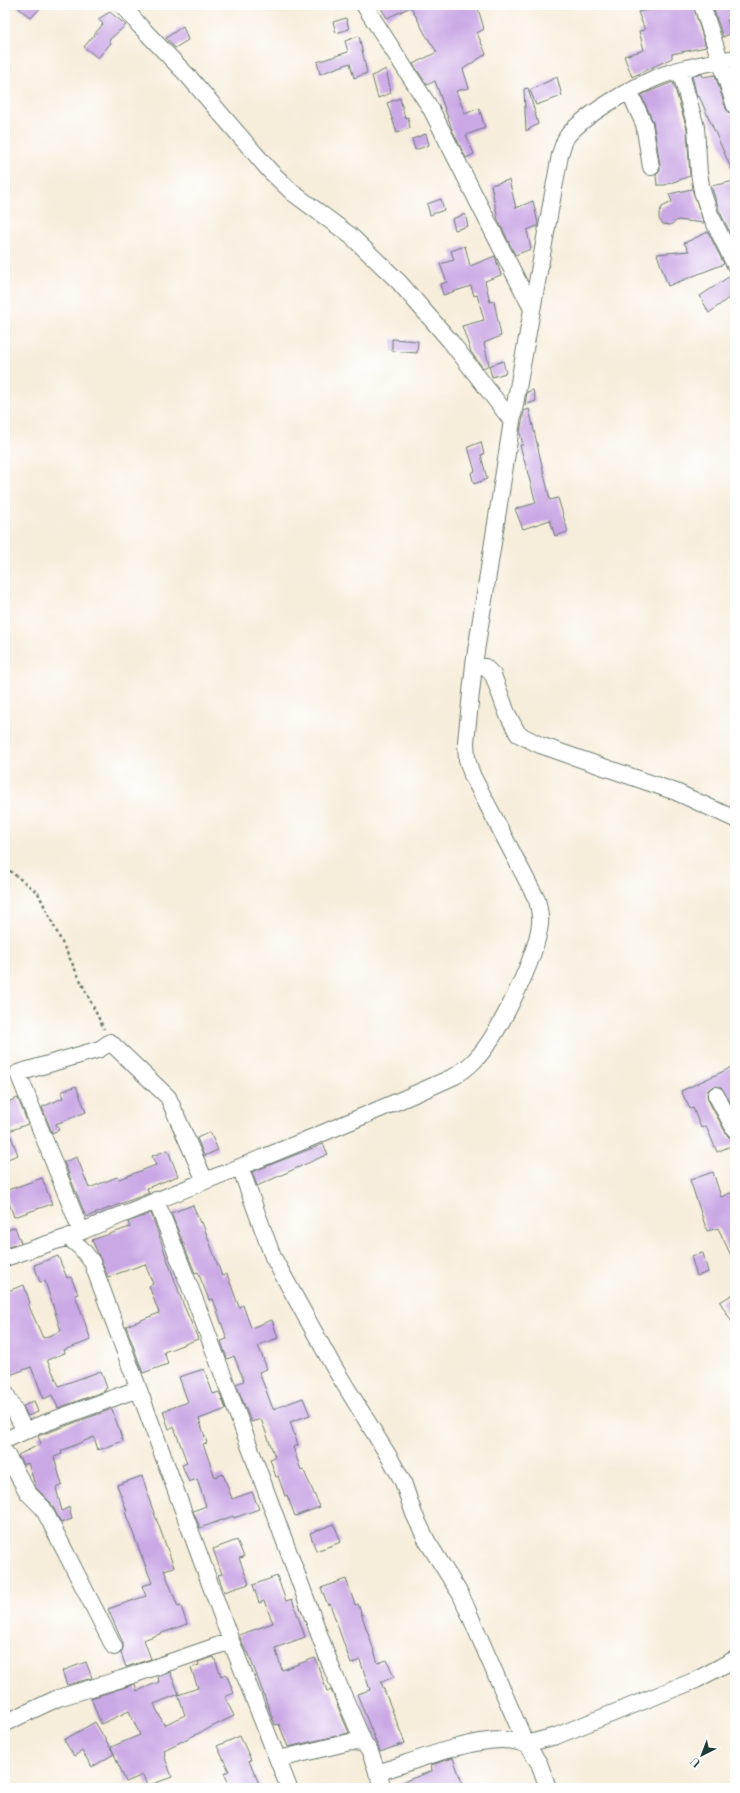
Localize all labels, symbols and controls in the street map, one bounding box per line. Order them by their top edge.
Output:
north arrow [682,1735,722,1775]
text: U [688,1753,704,1770]

